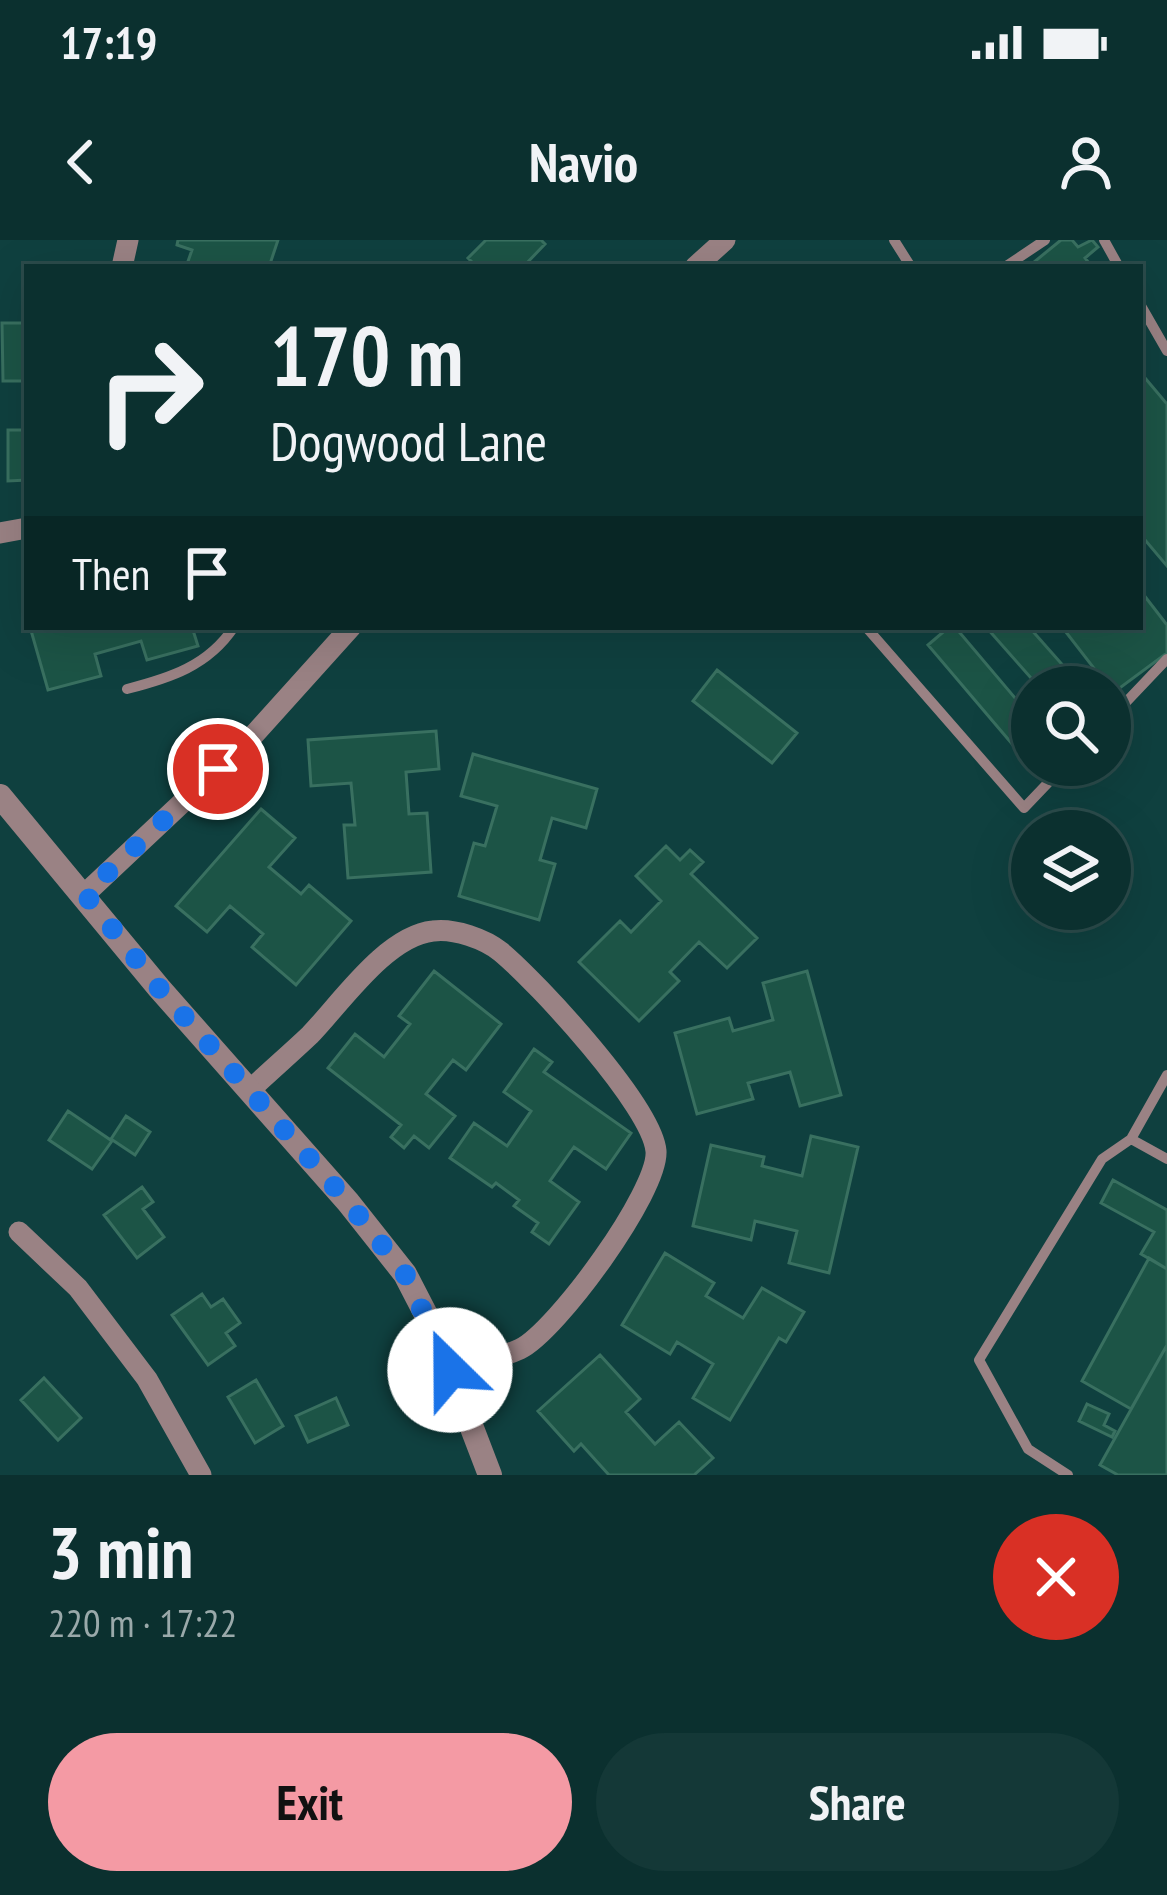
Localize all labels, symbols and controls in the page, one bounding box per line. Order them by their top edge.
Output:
text: 17:19 [60,13,157,71]
text: Navio [529,127,638,197]
icon: back [48,129,114,195]
icon: person [1053,129,1119,195]
text: 170 m [270,300,463,409]
icon: right [72,312,228,468]
text: Dogwood Lane [270,406,547,476]
icon: arrive [174,540,240,606]
text: Then [72,544,150,602]
map controls [1011,666,1131,930]
button: search [1011,666,1131,786]
pin [167,718,269,820]
icon: arrive [185,736,251,802]
button: layers [1011,810,1131,930]
position arrow [387,1307,513,1433]
text: 3 min [48,1505,193,1598]
button: close [993,1514,1119,1640]
text: 220 m · 17:22 [48,1597,237,1648]
button: Exit [48,1733,572,1871]
button: Share [596,1733,1119,1871]

